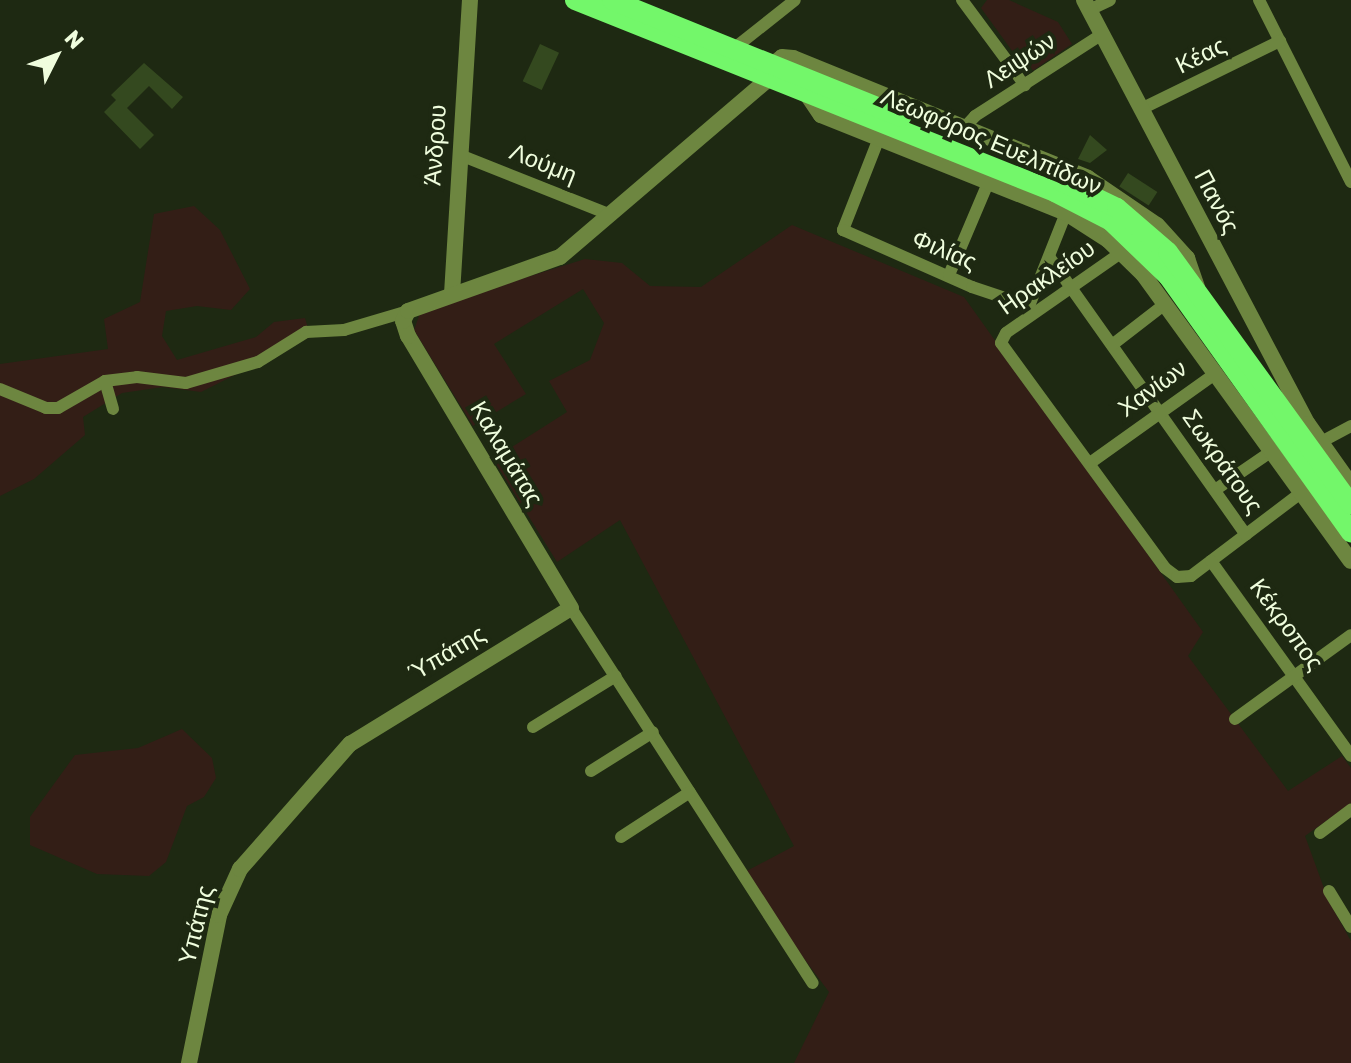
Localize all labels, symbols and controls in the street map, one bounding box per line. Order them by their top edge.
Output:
north arrow [16,16,96,96]
text: N [59,25,90,55]
street label: Λειψών [979,27,1061,95]
street label: Κέας [1171,32,1231,80]
street label: Λεωφόρος Ευελπίδων [876,83,1106,201]
street label: Άνδρου [419,104,453,186]
street label: Λούμη [505,138,581,190]
street label: Πανός [1187,165,1245,239]
street label: Φιλίας [907,225,981,277]
street label: Ηρακλείου [993,234,1101,322]
street label: Χανίων [1113,354,1193,424]
street label: Καλαμάτας [463,396,549,512]
street label: Σωκράτους [1176,404,1268,520]
street label: Κέκροπος [1243,573,1329,677]
street label: Ύπάτης [403,620,491,688]
street label: Υπάτης [173,882,221,968]

